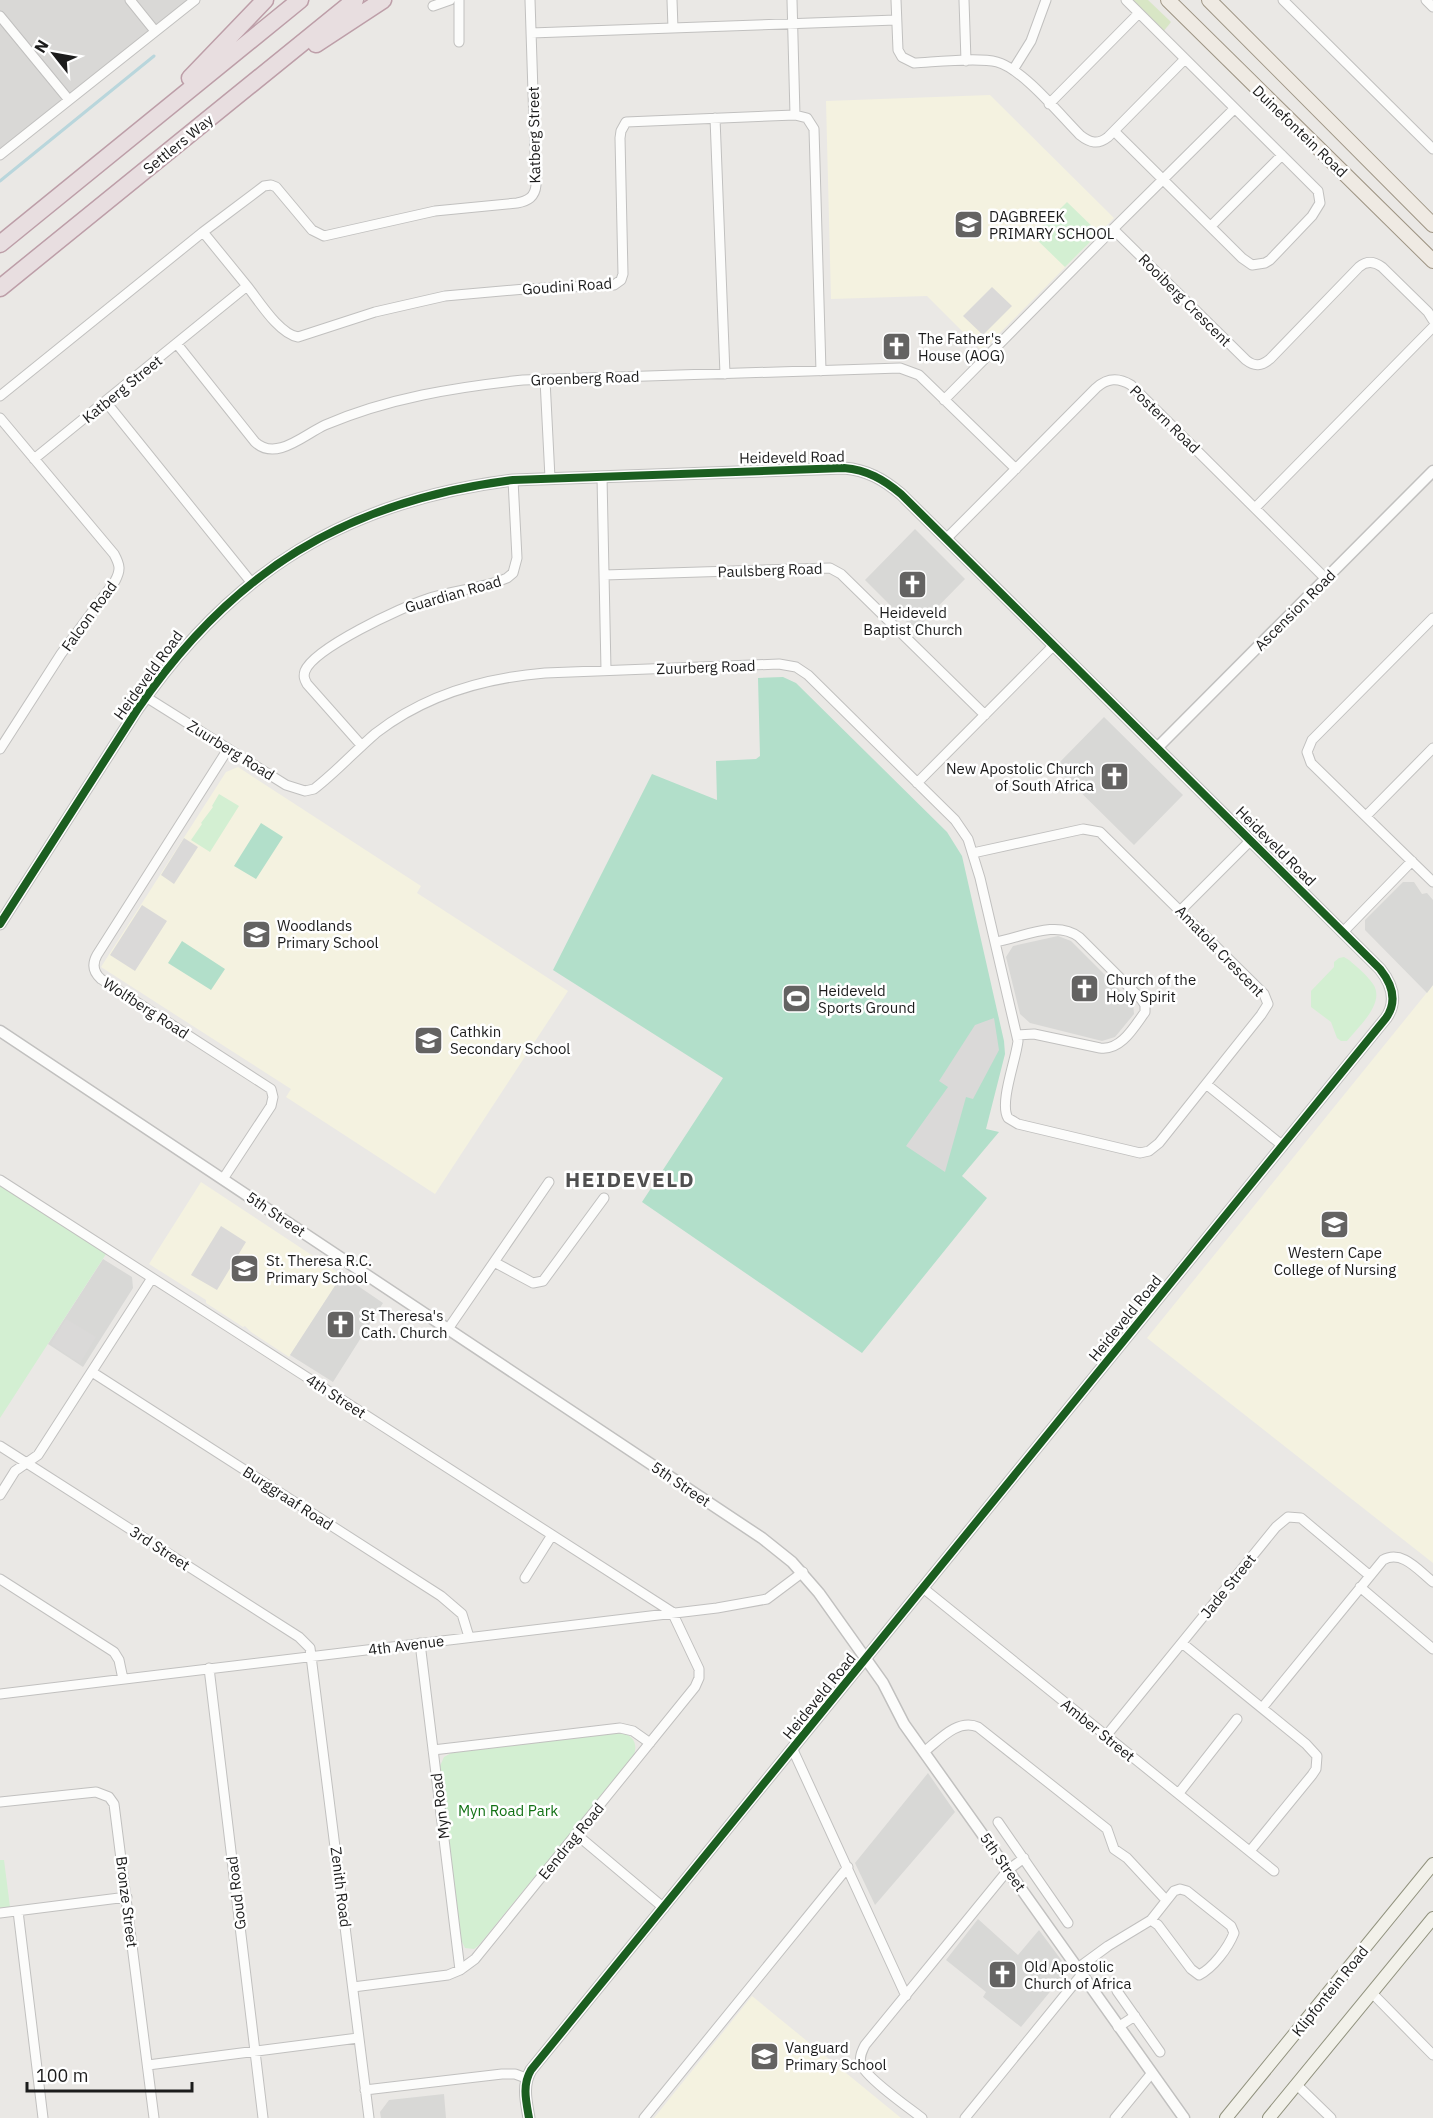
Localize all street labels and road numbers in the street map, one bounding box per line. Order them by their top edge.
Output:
street label: Duinefontein Road [1249,81,1351,181]
street label: Katberg Street [524,86,544,184]
street label: Settlers Way [139,110,217,178]
street label: Rooiberg Crescent [1135,250,1235,350]
street label: Goudini Road [521,273,613,299]
street label: Katberg Street [78,351,166,427]
street label: Groenberg Road [530,367,640,389]
street label: Postern Road [1126,381,1204,457]
street label: Heideveld Road [739,447,845,467]
street label: Paulsberg Road [717,559,823,581]
street label: Ascension Road [1250,565,1340,655]
street label: Guardian Road [403,571,503,617]
street label: Falcon Road [57,577,121,655]
street label: Heideveld Road [109,627,187,723]
street label: Zuurberg Road [656,656,756,678]
street label: Zuurberg Road [184,716,278,784]
street label: Heideveld Road [1232,802,1320,890]
street label: Amatola Crescent [1172,901,1268,1001]
street label: Wolfberg Road [100,973,192,1043]
street label: 5th Street [243,1187,309,1241]
street label: Heideveld Road [1084,1271,1166,1365]
street label: 4th Street [303,1370,369,1422]
street label: 5th Street [648,1457,714,1511]
street label: Burggraaf Road [239,1462,337,1534]
street label: 3rd Street [126,1522,194,1574]
street label: Jade Street [1196,1550,1260,1622]
street label: 4th Avenue [367,1631,445,1659]
street label: Heideveld Road [778,1649,860,1743]
street label: Amber Street [1057,1694,1139,1766]
street label: Myn Road [427,1772,453,1840]
street label: Eendrag Road [534,1799,608,1883]
street label: 5th Street [976,1829,1030,1895]
street label: Zenith Road [327,1846,355,1928]
street label: Bronze Street [112,1855,142,1949]
street label: Goud Road [222,1855,250,1931]
street label: Klipfontein Road [1288,1942,1372,2040]

